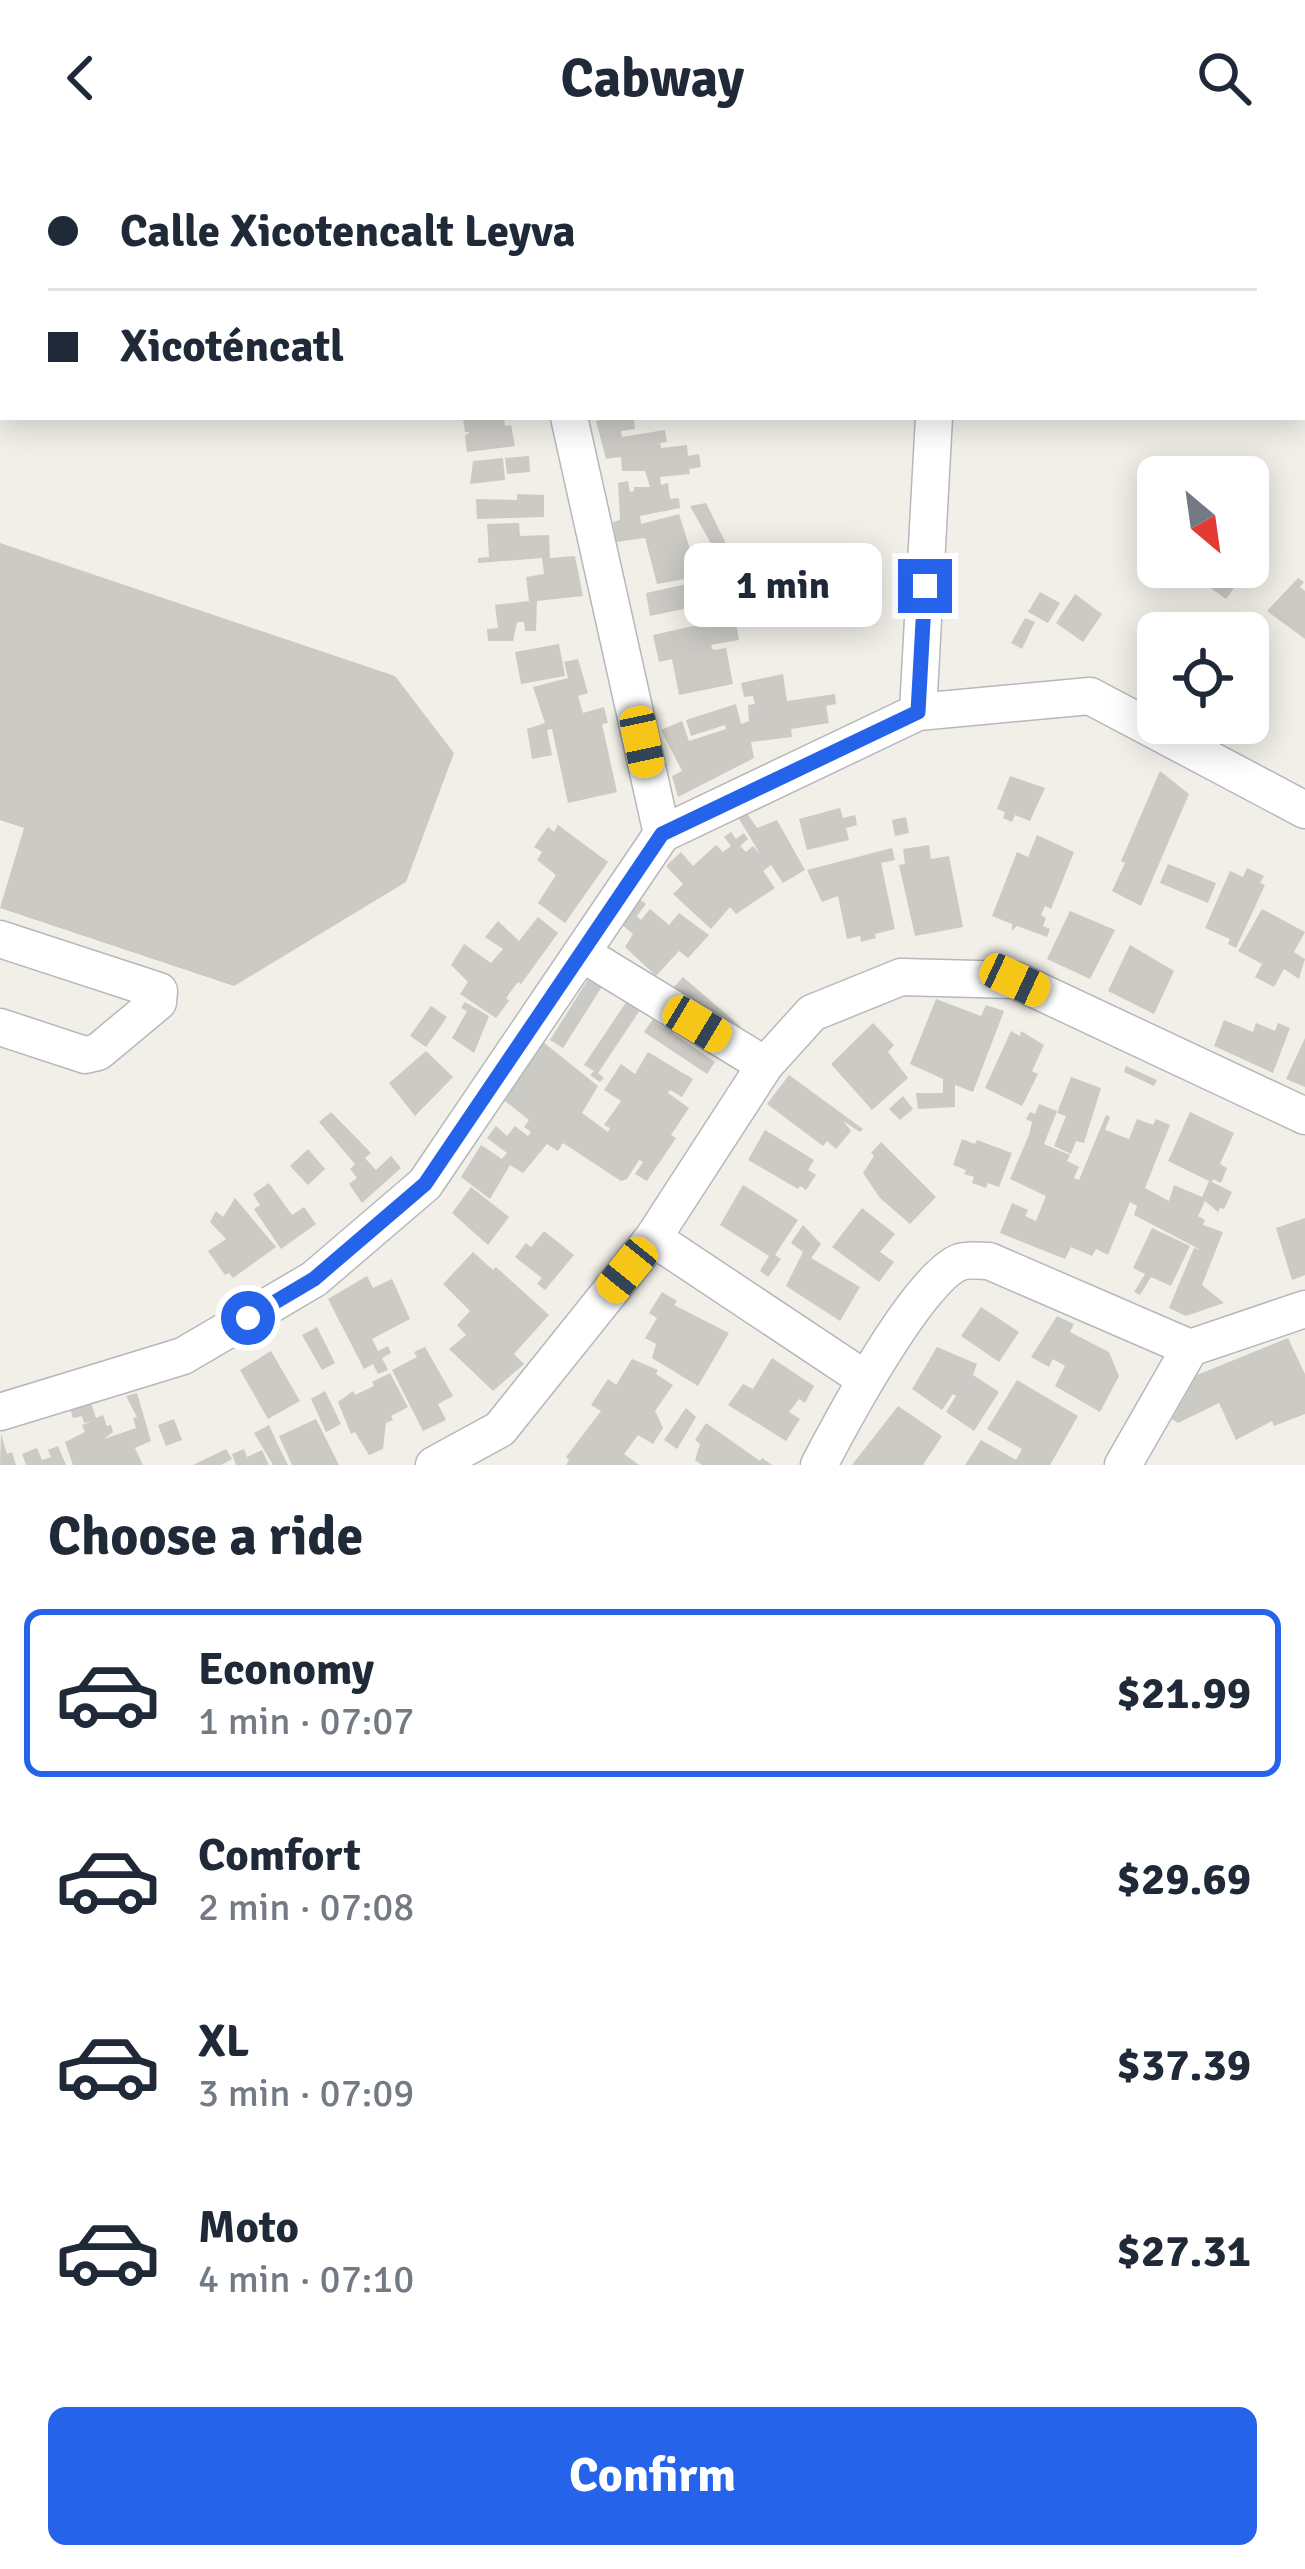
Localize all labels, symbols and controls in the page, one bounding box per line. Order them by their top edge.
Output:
icon: back [48,45,114,111]
text: Cabway [561,45,744,112]
icon: search [1191,45,1257,111]
text: Calle Xicotencalt Leyva [120,204,576,259]
text: Xicoténcatl [120,319,344,374]
north arrow [1137,456,1269,588]
map controls [1137,456,1269,744]
callout: 1 min [685,544,883,628]
route end [898,559,952,613]
text: 1 min [736,561,830,609]
button: locate [1137,612,1269,744]
car [617,703,667,781]
car [975,948,1055,1012]
car [657,990,737,1058]
car [590,1231,664,1309]
route start [221,1291,275,1345]
text: Choose a ride [48,1503,363,1570]
icon: car [54,1639,162,1747]
text: Economy [198,1642,374,1697]
text: $21.99 [1117,1666,1251,1721]
text: 1 min · 07:07 [198,1697,414,1745]
icon: car [54,1825,162,1933]
text: Comfort [198,1828,361,1883]
text: $29.69 [1117,1852,1251,1907]
text: 2 min · 07:08 [198,1883,414,1931]
icon: car [54,2011,162,2119]
text: XL [198,2014,249,2069]
text: $37.39 [1117,2038,1251,2093]
text: 3 min · 07:09 [198,2069,414,2117]
icon: car [54,2197,162,2305]
text: Moto [198,2200,299,2255]
text: $27.31 [1117,2224,1251,2279]
text: 4 min · 07:10 [198,2255,414,2303]
button: Confirm [48,2407,1257,2545]

